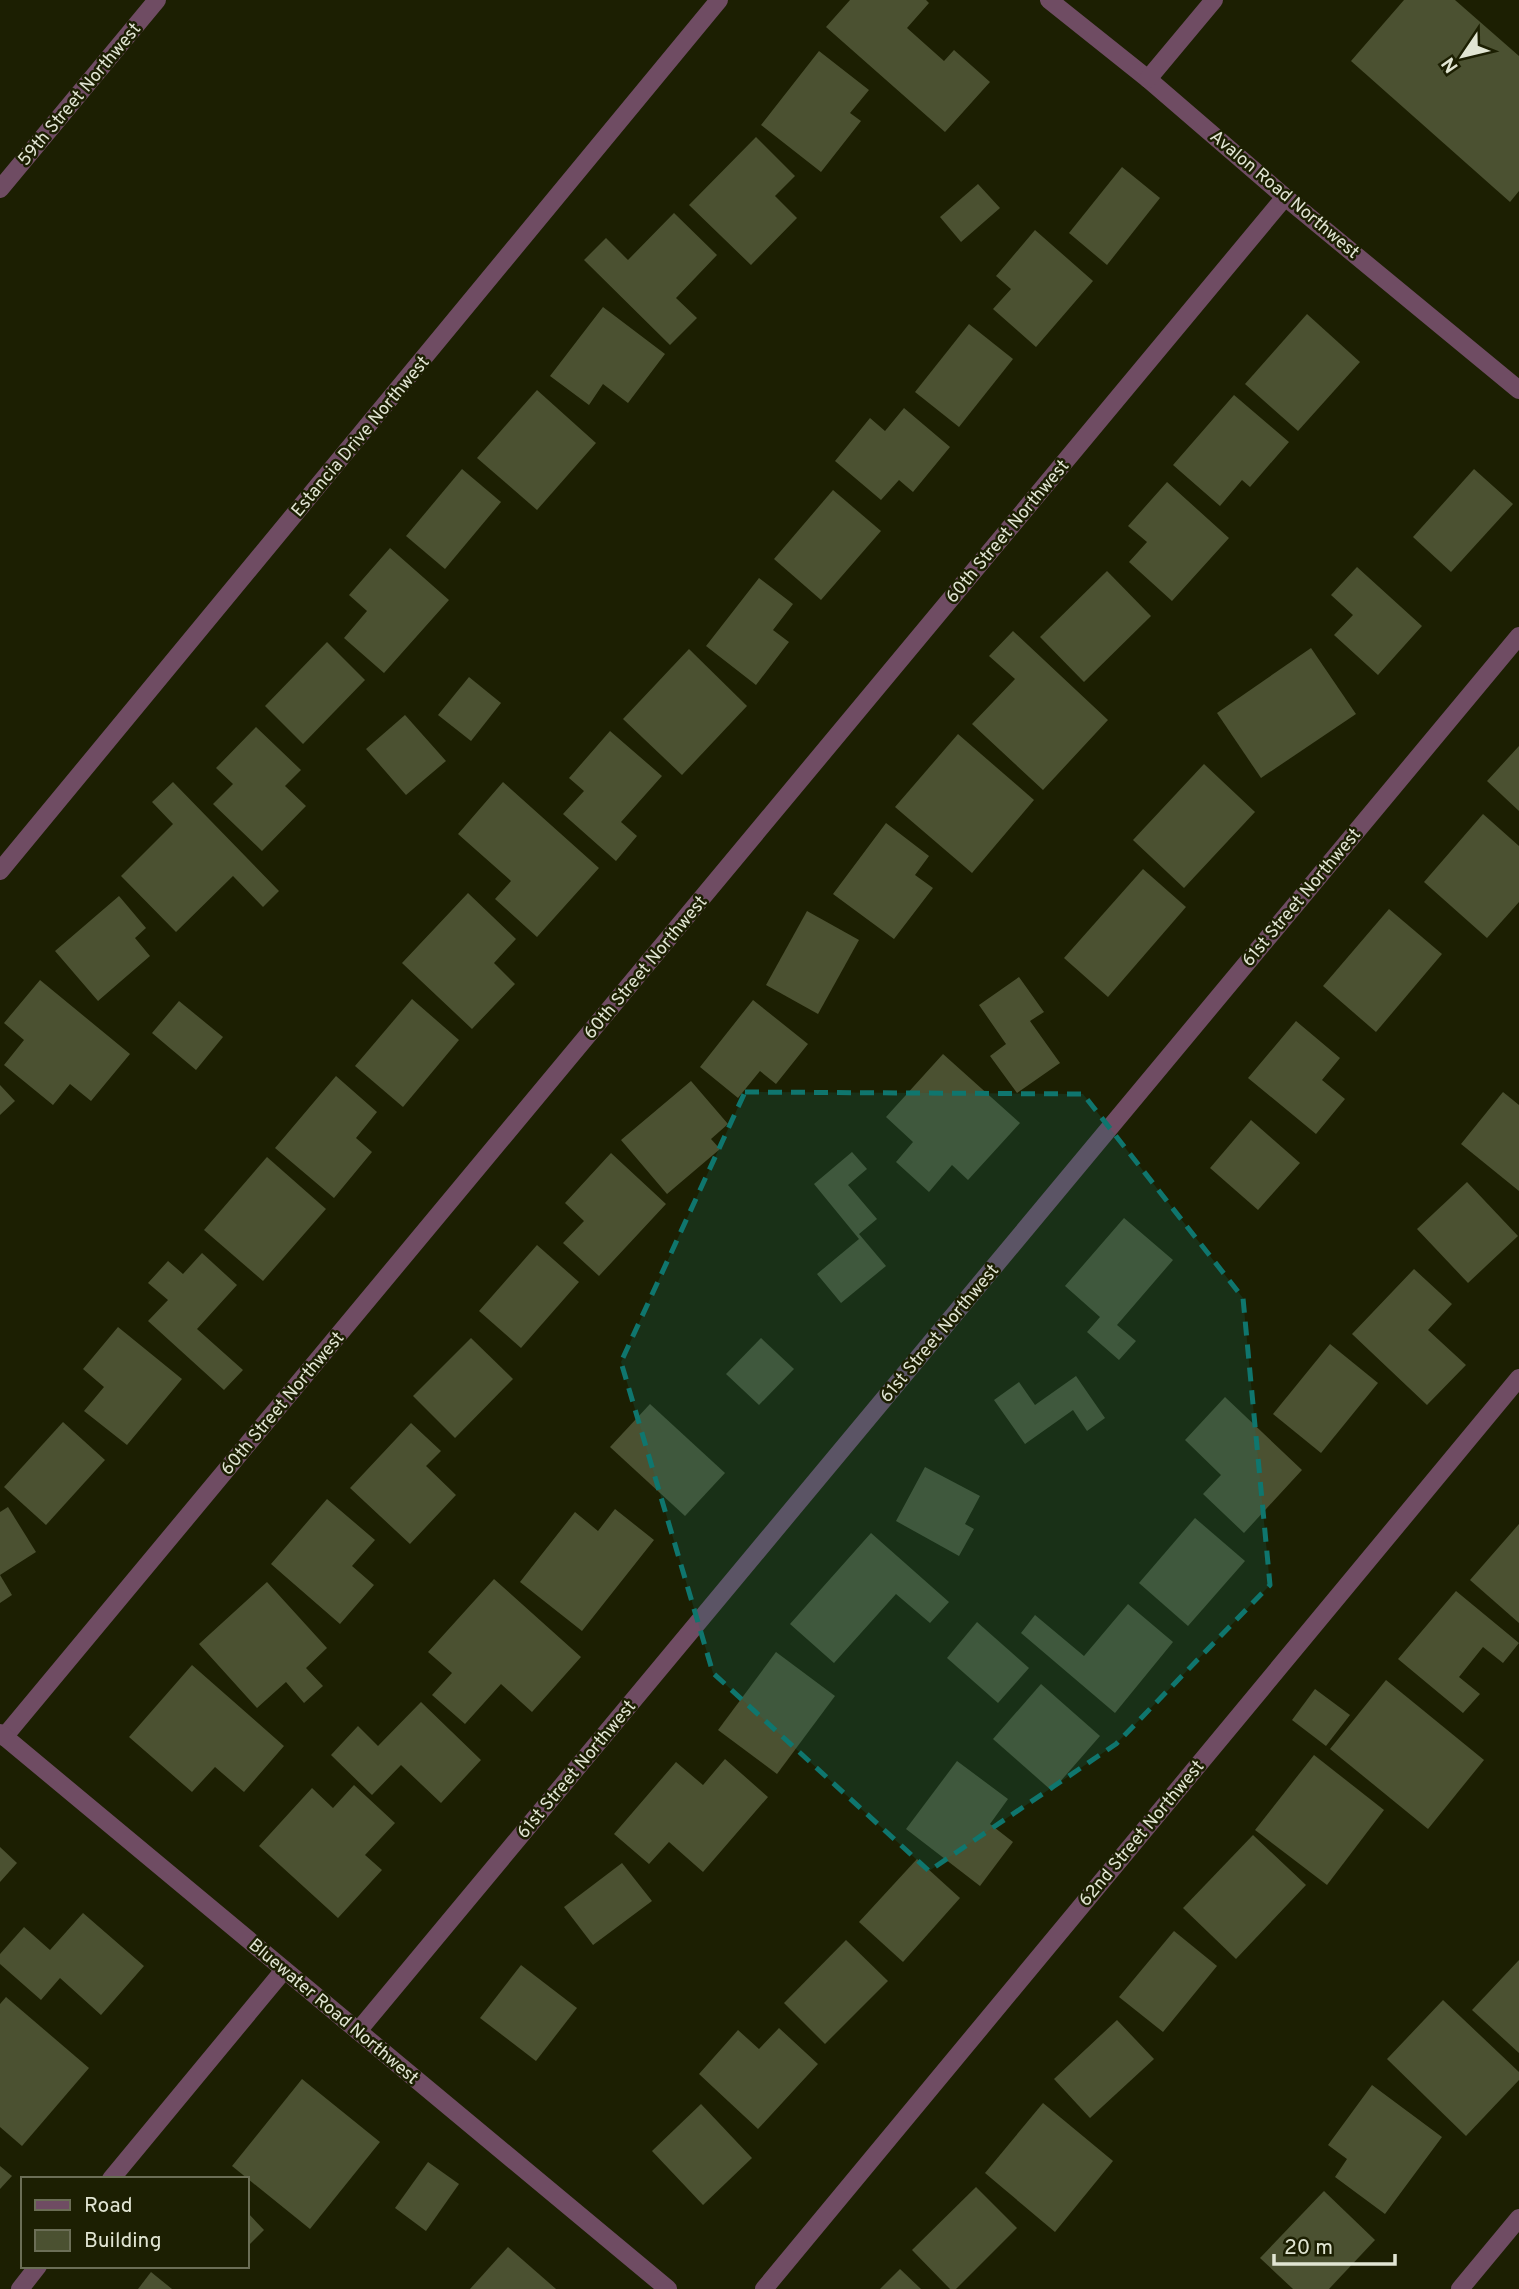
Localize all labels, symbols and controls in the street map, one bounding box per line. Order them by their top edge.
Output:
street label: 59th Street Northwest [13,19,147,171]
north arrow [1428,21,1498,91]
text: N [1437,52,1464,77]
street label: Avalon Road Northwest [1205,126,1364,264]
street label: Estancia Drive Northwest [287,352,435,522]
street label: 60th Street Northwest [941,455,1075,609]
street label: 61st Street Northwest [1237,824,1367,972]
street label: 60th Street Northwest [579,891,713,1045]
street label: 61st Street Northwest [875,1260,1005,1408]
street label: 60th Street Northwest [216,1327,350,1481]
street label: 61st Street Northwest [512,1696,642,1844]
street label: 62nd Street Northwest [1074,1756,1210,1912]
street label: Bluewater Road Northwest [243,1934,423,2090]
legend [21,2177,248,2268]
text: Road [84,2193,133,2220]
scale bar [1274,2222,1395,2266]
text: Building [84,2228,162,2255]
text: 20 m [1284,2235,1333,2262]

